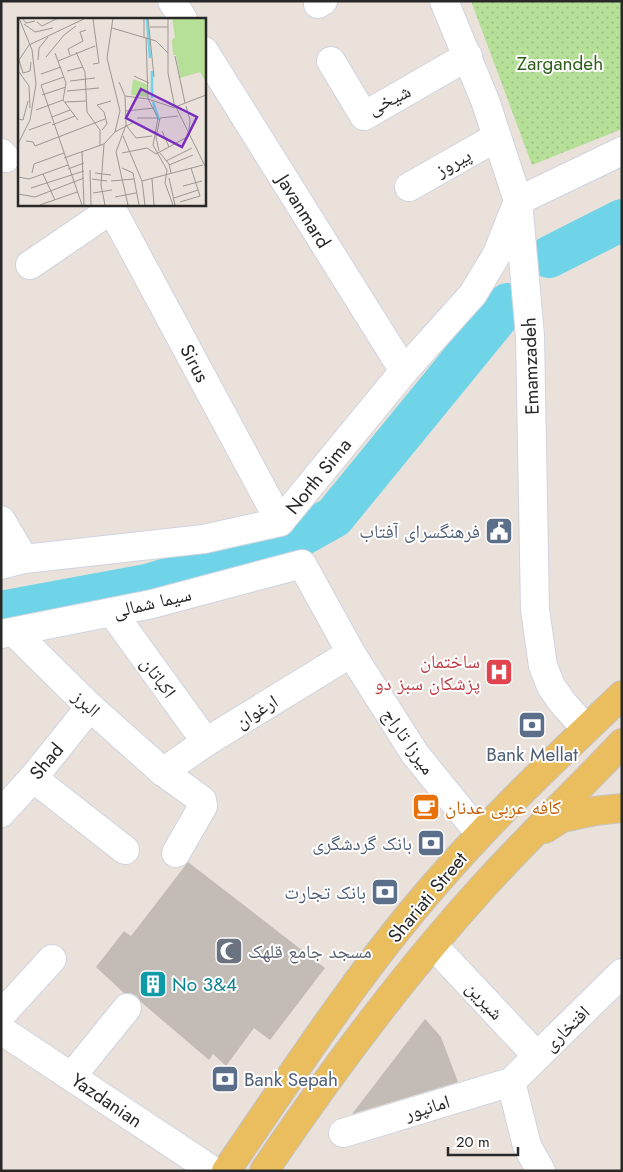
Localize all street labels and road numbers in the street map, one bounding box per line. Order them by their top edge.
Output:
street label: شیخی [363,77,415,121]
street label: پیروز [430,142,476,184]
street label: Javanmard [269,167,337,253]
street label: Emamzadeh [515,317,546,415]
street label: Sirus [173,339,216,387]
street label: North Sima [279,432,358,520]
street label: سیما شمالی [110,580,194,625]
street label: اکباتان [134,651,183,704]
street label: البرز [66,683,107,723]
street label: ارغوان [230,688,283,735]
street label: میرزا تاراج [376,702,441,780]
street label: Shad [23,737,70,785]
street label: Shariati Street [381,846,474,948]
street label: شیرین [460,975,510,1026]
street label: افتخاری [537,999,596,1057]
street label: Yazdanian [66,1067,148,1134]
street label: امانپور [400,1088,453,1127]

